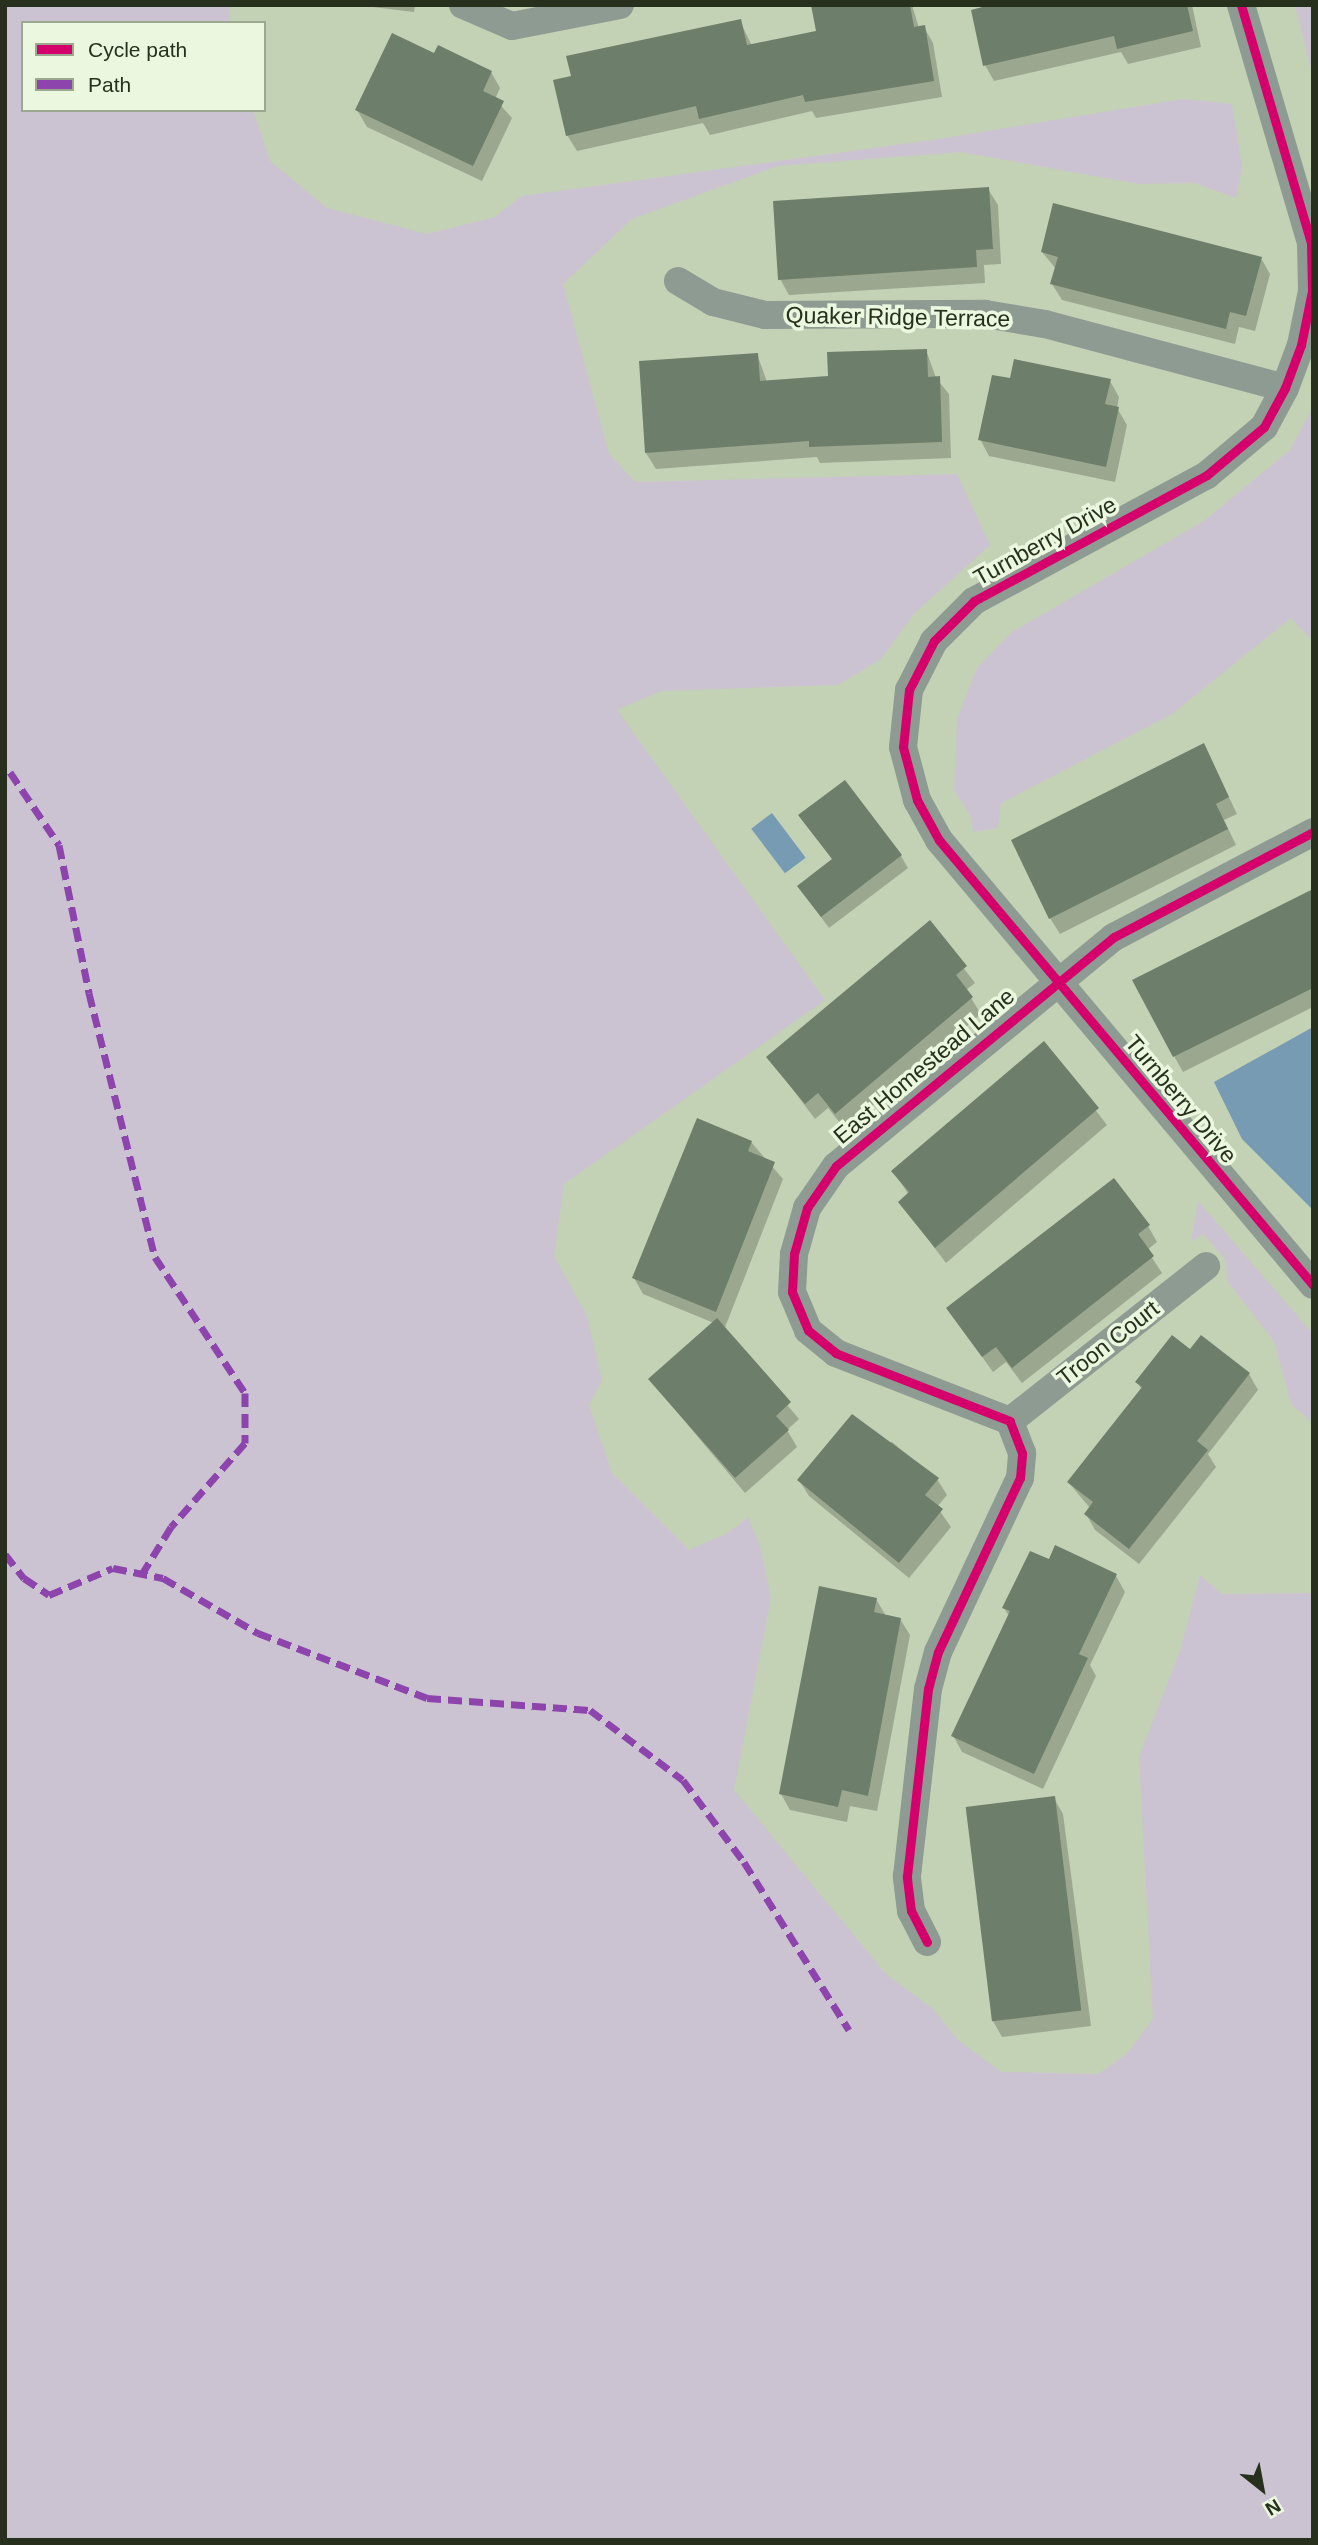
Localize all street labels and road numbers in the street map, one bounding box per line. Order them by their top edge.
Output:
street label: Quaker Ridge Terrace [785,301,1011,333]
street label: Turnberry Drive [969,490,1121,592]
street label: East Homestead Lane [828,982,1020,1150]
street label: Turnberry Drive [1119,1029,1243,1169]
street label: Troon Court [1051,1295,1165,1391]

